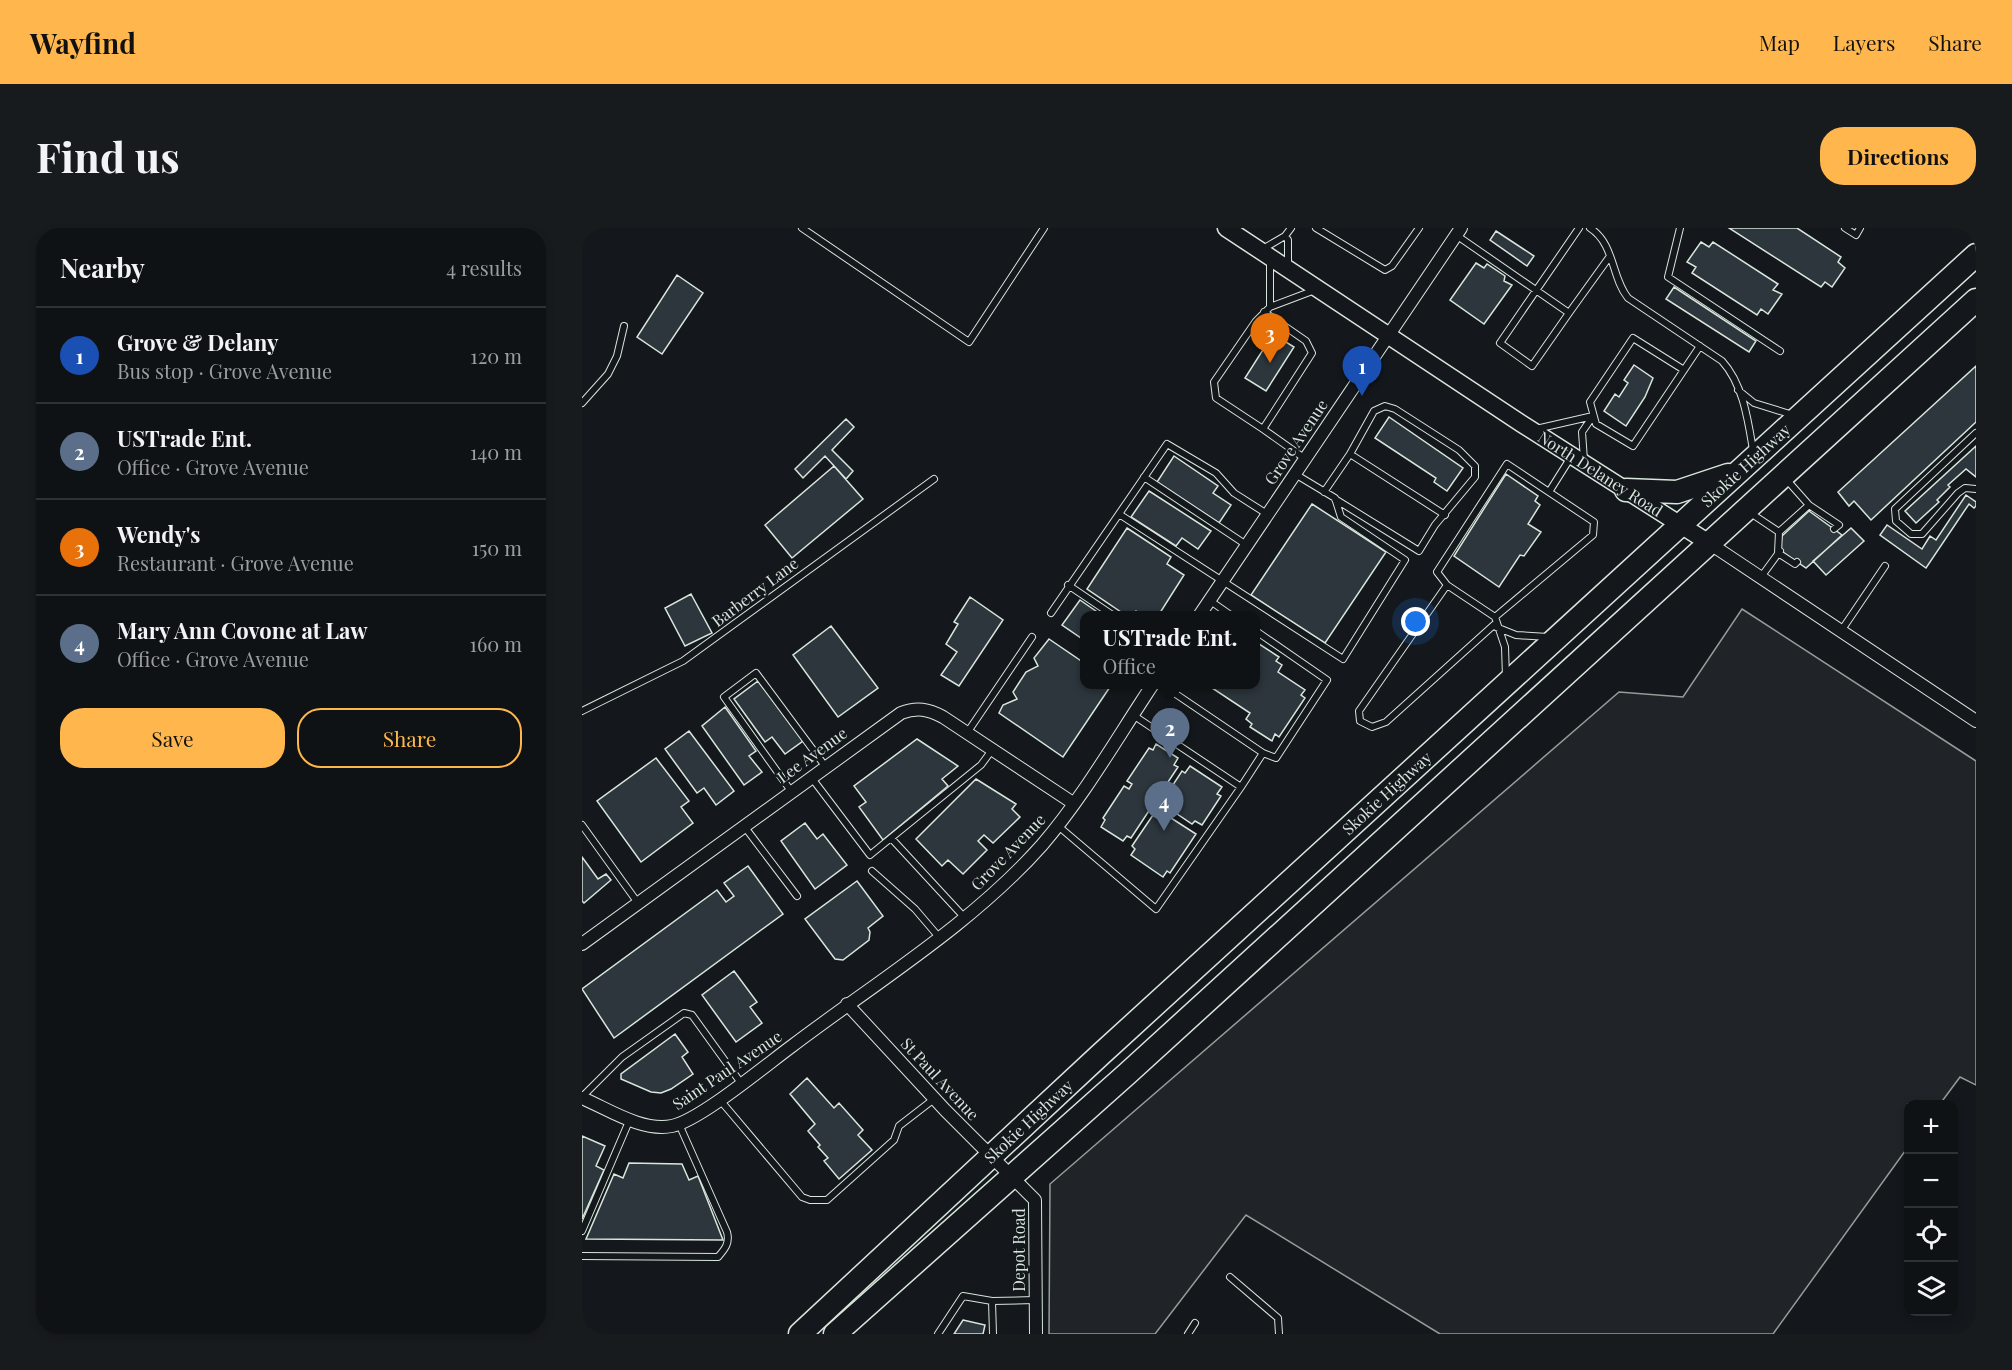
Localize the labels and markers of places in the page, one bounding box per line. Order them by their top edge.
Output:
pin: 3 [1250,314,1290,363]
pin: 1 [1342,346,1382,396]
pin: 2 [1150,708,1190,758]
pin: 4 [1144,782,1184,831]

